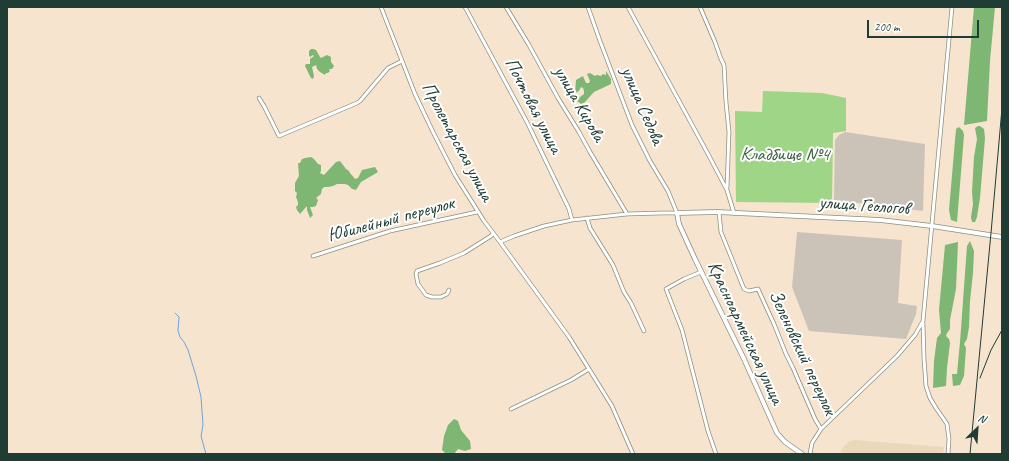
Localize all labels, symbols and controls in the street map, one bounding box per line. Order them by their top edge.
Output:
scale bar [869,12,981,38]
text: 200 m [874,19,900,35]
street label: Почтовая улица [499,54,567,158]
street label: улица Кирова [548,62,610,146]
street label: улица Седова [615,63,669,149]
street label: Пролетарская улица [416,79,498,205]
park label: Кладбище №4 [740,144,830,166]
street label: улица Геологов [818,191,910,221]
street label: Юбилейный переулок [325,192,457,248]
street label: Красноармейская улица [702,258,788,408]
street label: Зеленовский переулок [763,287,841,419]
north arrow [957,409,997,449]
text: N [976,410,988,426]

